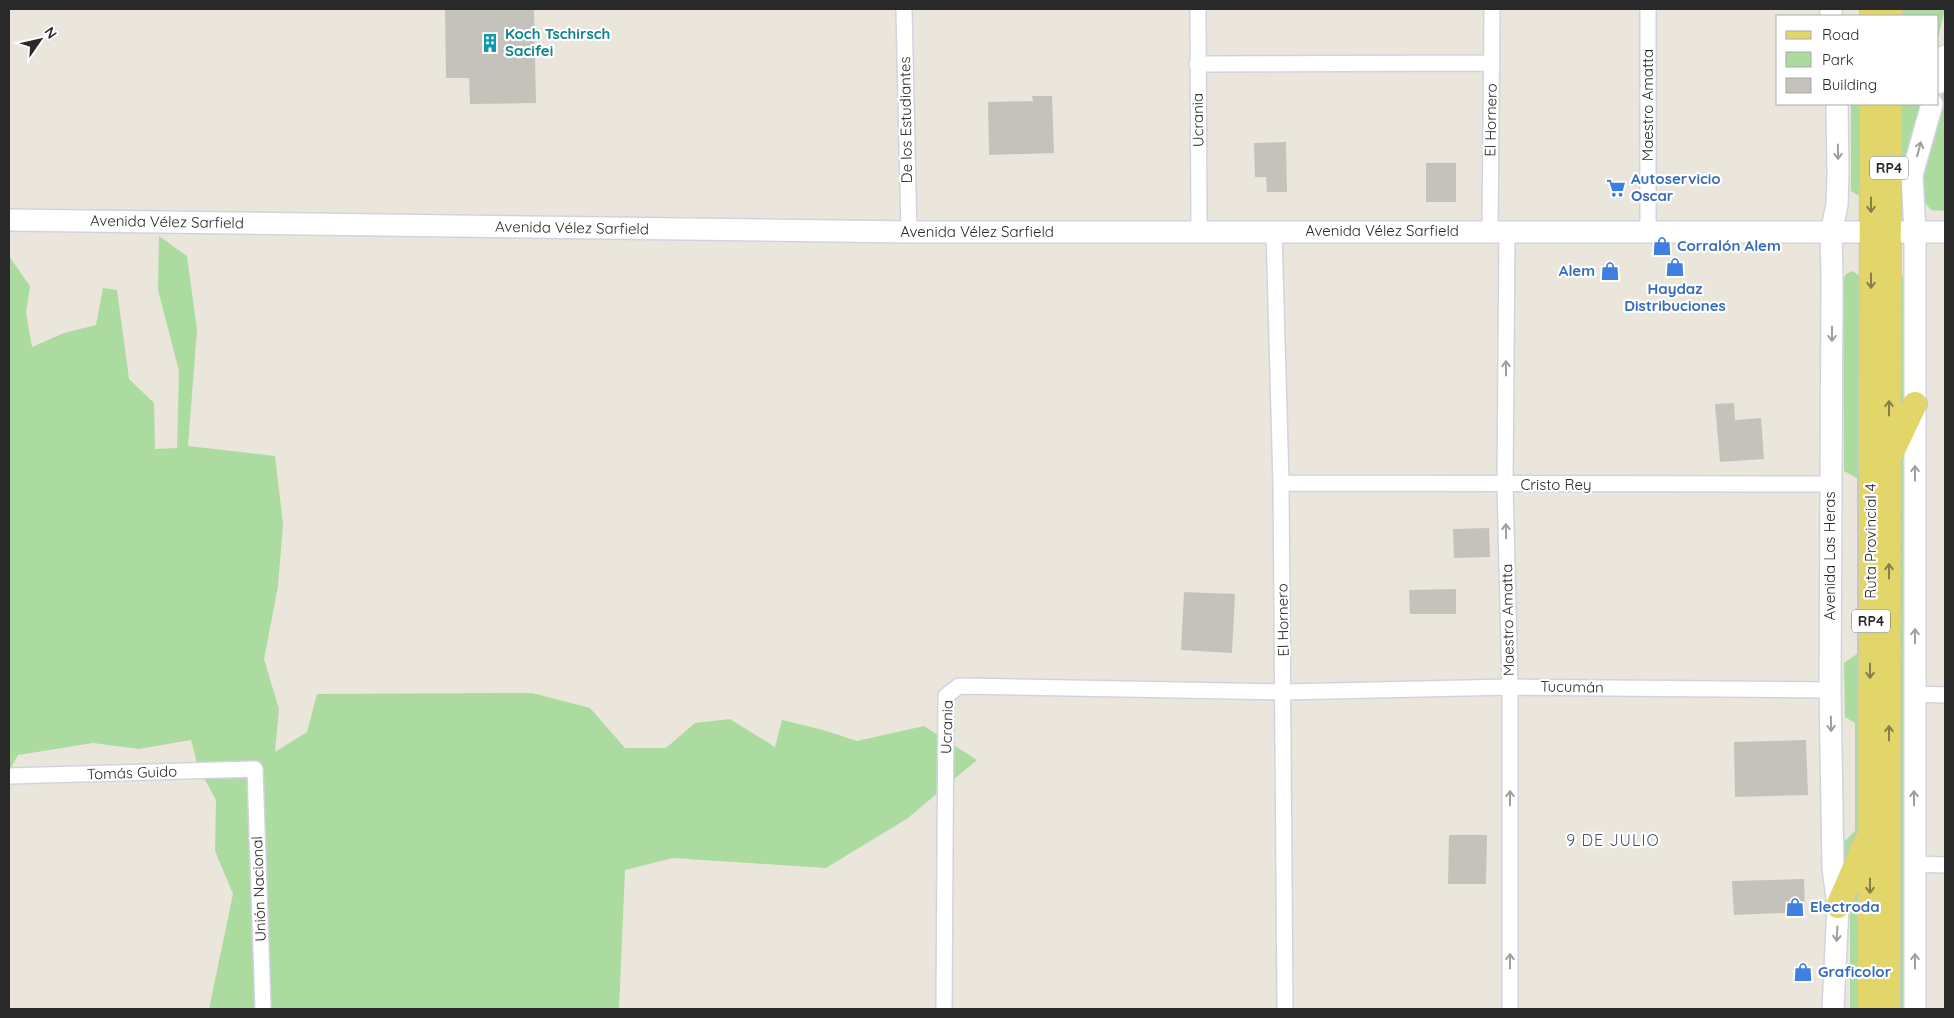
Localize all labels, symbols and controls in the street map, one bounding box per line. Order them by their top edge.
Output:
north arrow [15,15,65,65]
legend [1776,15,1939,105]
text: N [40,23,61,42]
place label: Koch Tschirsch Sacifei [505,24,610,60]
text: Road [1822,25,1859,44]
building icon: Koch Tschirsch Sacifei [479,32,501,54]
street label: Maestro Amatta [1638,49,1657,161]
text: Park [1822,50,1854,69]
street label: De los Estudiantes [895,56,916,184]
text: Building [1822,75,1877,94]
street label: El Hornero [1480,83,1501,157]
street label: Ucrania [1188,93,1207,147]
one-way arrow [1915,142,1925,158]
one-way arrow [1833,144,1843,160]
road number: RP4 [1870,156,1908,180]
place label: Autoservicio Oscar [1631,169,1721,205]
supermarket icon: Autoservicio Oscar [1605,177,1627,199]
one-way arrow [1866,196,1876,213]
street label: Avenida Vélez Sarfield [90,211,244,232]
street label: Avenida Vélez Sarfield [495,217,649,238]
street label: Avenida Vélez Sarfield [1305,221,1459,240]
street label: Avenida Vélez Sarfield [900,222,1054,241]
shop icon: Corralón Alem [1651,235,1673,257]
place label: Corralón Alem [1677,236,1781,255]
shop icon: Haydaz Distribuciones [1664,256,1686,278]
shop icon: Alem [1599,260,1621,282]
place label: Alem [1559,261,1595,280]
one-way arrow [1866,272,1876,289]
place label: Haydaz Distribuciones [1624,279,1726,315]
one-way arrow [1827,326,1837,342]
one-way arrow [1501,360,1511,376]
one-way arrow [1884,400,1894,416]
one-way arrow [1910,465,1920,482]
street label: Cristo Rey [1521,475,1591,494]
street label: Ruta Provincial 4 [1861,483,1880,599]
street label: Avenida Las Heras [1820,492,1839,620]
one-way arrow [1502,523,1511,539]
one-way arrow [1884,563,1894,579]
street label: Maestro Amatta [1497,564,1518,676]
street label: El Hornero [1272,583,1293,657]
road number: RP4 [1852,610,1890,632]
one-way arrow [1910,628,1920,644]
one-way arrow [1866,663,1875,679]
street label: Tucumán [1540,676,1604,697]
street label: Ucrania [936,700,957,754]
one-way arrow [1826,716,1835,732]
one-way arrow [1884,725,1894,742]
street label: Tomás Guido [86,761,178,784]
one-way arrow [1505,790,1515,806]
one-way arrow [1909,790,1919,806]
district label: 9 DE JULIO [1566,830,1660,850]
street label: Unión Nacional [247,836,270,942]
one-way arrow [1865,878,1875,894]
shop icon: Electroda [1784,896,1806,918]
place label: Electroda [1810,897,1880,916]
one-way arrow [1832,926,1841,942]
one-way arrow [1505,953,1515,969]
one-way arrow [1910,953,1920,969]
shop icon: Graficolor [1792,961,1814,983]
place label: Graficolor [1818,962,1892,981]

